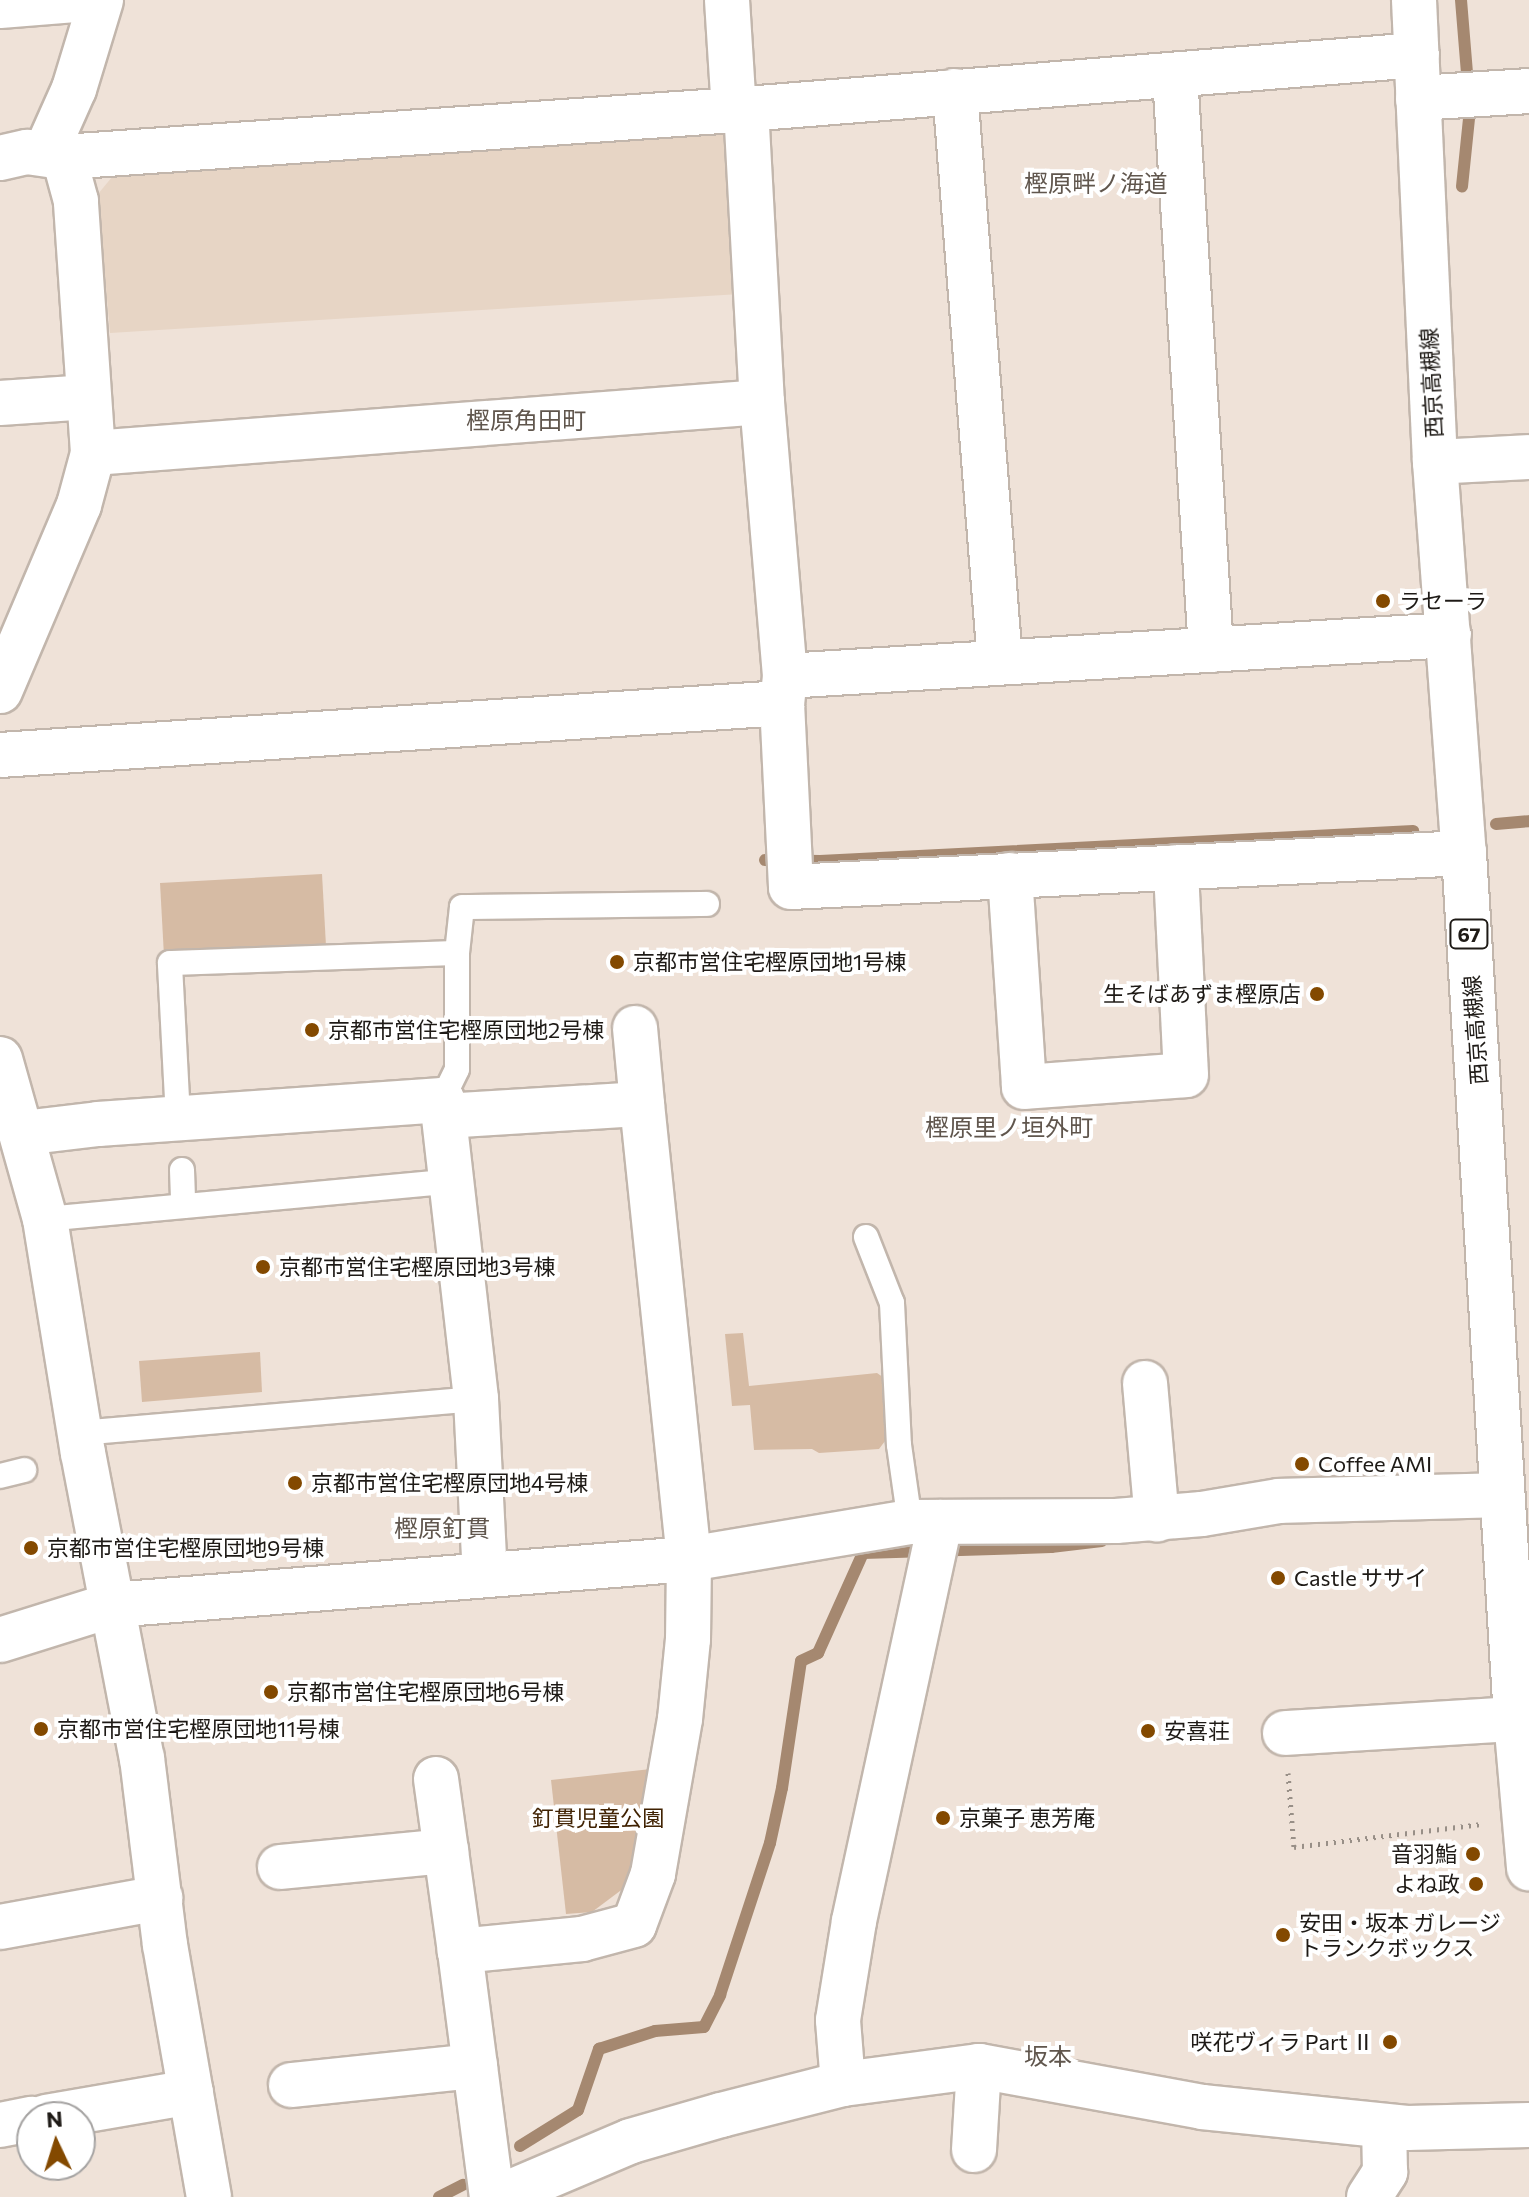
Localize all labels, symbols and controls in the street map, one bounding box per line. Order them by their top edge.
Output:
district label: 樫原畔ノ海道 [1024,169,1168,197]
street label: 西京高槻線 [1415,327,1447,439]
district label: 樫原角田町 [466,406,586,434]
place label: ラセーラ [1399,588,1487,614]
marker: ラセーラ [1374,592,1392,610]
road number: 67 [1449,918,1489,950]
place label: 京都市営住宅樫原団地1号棟 [633,949,906,975]
marker: 京都市営住宅樫原団地1号棟 [608,953,626,971]
street label: 西京高槻線 [1458,974,1492,1086]
place label: 生そばあずま樫原店 [1103,981,1301,1007]
marker: 生そばあずま樫原店 [1308,985,1326,1003]
place label: 京都市営住宅樫原団地2号棟 [328,1017,604,1043]
marker: 京都市営住宅樫原団地2号棟 [303,1021,321,1039]
district label: 樫原里ノ垣外町 [925,1113,1093,1141]
place label: 京都市営住宅樫原団地3号棟 [279,1254,556,1280]
marker: 京都市営住宅樫原団地3号棟 [254,1258,272,1276]
place label: Coffee AMI [1318,1451,1432,1477]
marker: Coffee AMI [1293,1455,1311,1473]
place label: 京都市営住宅樫原団地4号棟 [311,1470,588,1496]
marker: 京都市営住宅樫原団地4号棟 [286,1474,304,1492]
district label: 樫原釘貫 [394,1514,490,1542]
place label: 京都市営住宅樫原団地9号棟 [47,1535,324,1561]
marker: 京都市営住宅樫原団地9号棟 [22,1539,40,1557]
place label: Castle ササイ [1294,1565,1427,1591]
marker: Castle ササイ [1269,1569,1287,1587]
place label: 京都市営住宅樫原団地6号棟 [287,1679,564,1705]
marker: 京都市営住宅樫原団地6号棟 [262,1683,280,1701]
place label: 京都市営住宅樫原団地11号棟 [57,1716,340,1742]
place label: 安喜荘 [1164,1718,1230,1744]
marker: 京都市営住宅樫原団地11号棟 [32,1720,50,1738]
marker: 安喜荘 [1139,1722,1157,1740]
park label: 釘貫児童公園 [532,1805,664,1831]
place label: 京菓子 恵芳庵 [959,1805,1095,1831]
marker: 京菓子 恵芳庵 [934,1809,952,1827]
place label: 音羽鮨 [1391,1841,1457,1867]
marker: 音羽鮨 [1464,1845,1482,1863]
place label: よね政 [1394,1871,1460,1897]
marker: よね政 [1467,1875,1485,1893]
place label: 安田・坂本 ガレージ トランクボックス [1299,1909,1501,1960]
marker: 安田・坂本 ガレージ トランクボックス [1274,1926,1292,1944]
place label: 咲花ヴィラ Part Ⅱ [1190,2029,1374,2055]
marker: 咲花ヴィラ Part Ⅱ [1381,2033,1399,2051]
district label: 坂本 [1024,2042,1072,2070]
north arrow [16,2101,96,2181]
text: N [45,2105,64,2133]

